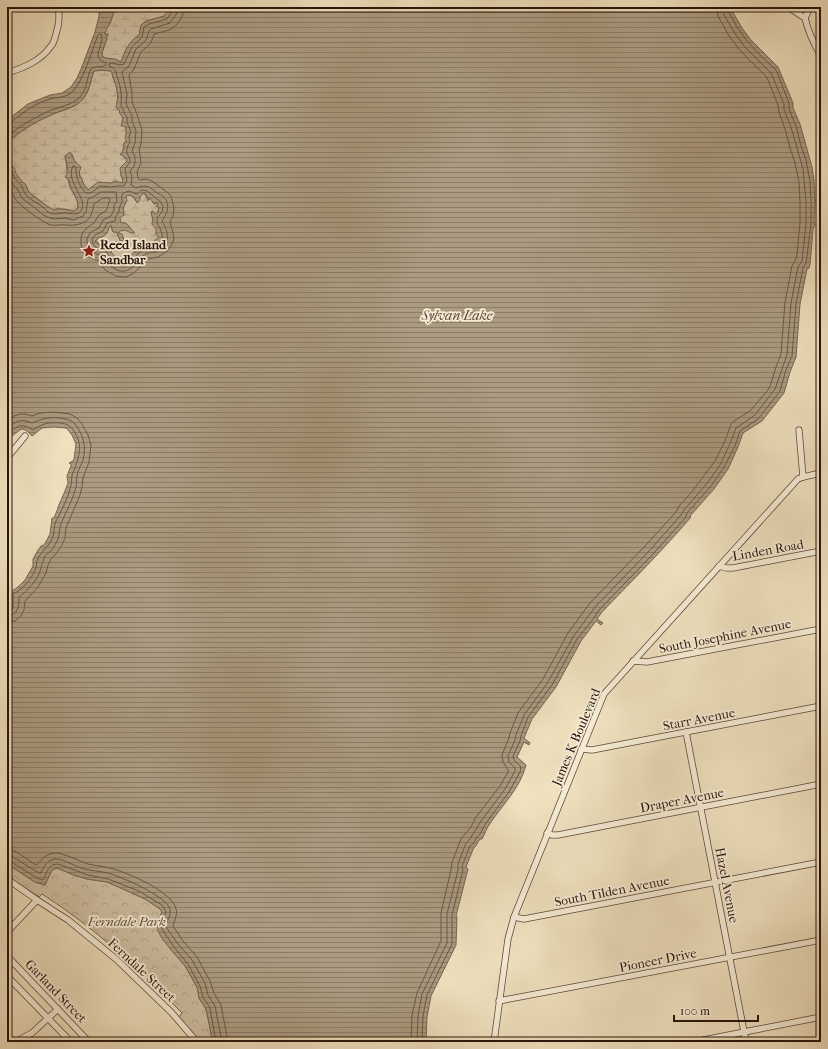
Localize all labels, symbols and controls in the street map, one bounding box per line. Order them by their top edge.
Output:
place label: Reed Island Sandbar [100,237,167,267]
place icon: Reed Island Sandbar [81,243,97,259]
water label: Sylvan Lake [421,307,493,324]
street label: Linden Road [731,536,806,564]
street label: South Josephine Avenue [658,616,793,656]
street label: James K Boulevard [548,685,604,789]
street label: Starr Avenue [662,705,737,733]
street label: Draper Avenue [639,784,726,815]
street label: Hazel Avenue [712,846,742,925]
street label: South Tilden Avenue [553,872,671,910]
park label: Ferndale Park [87,914,166,929]
street label: Ferndale Street [105,935,179,1005]
street label: Pioneer Drive [618,945,699,975]
street label: Garland Street [22,956,90,1026]
scale bar [674,997,758,1023]
text: 100 m [680,1004,710,1018]

